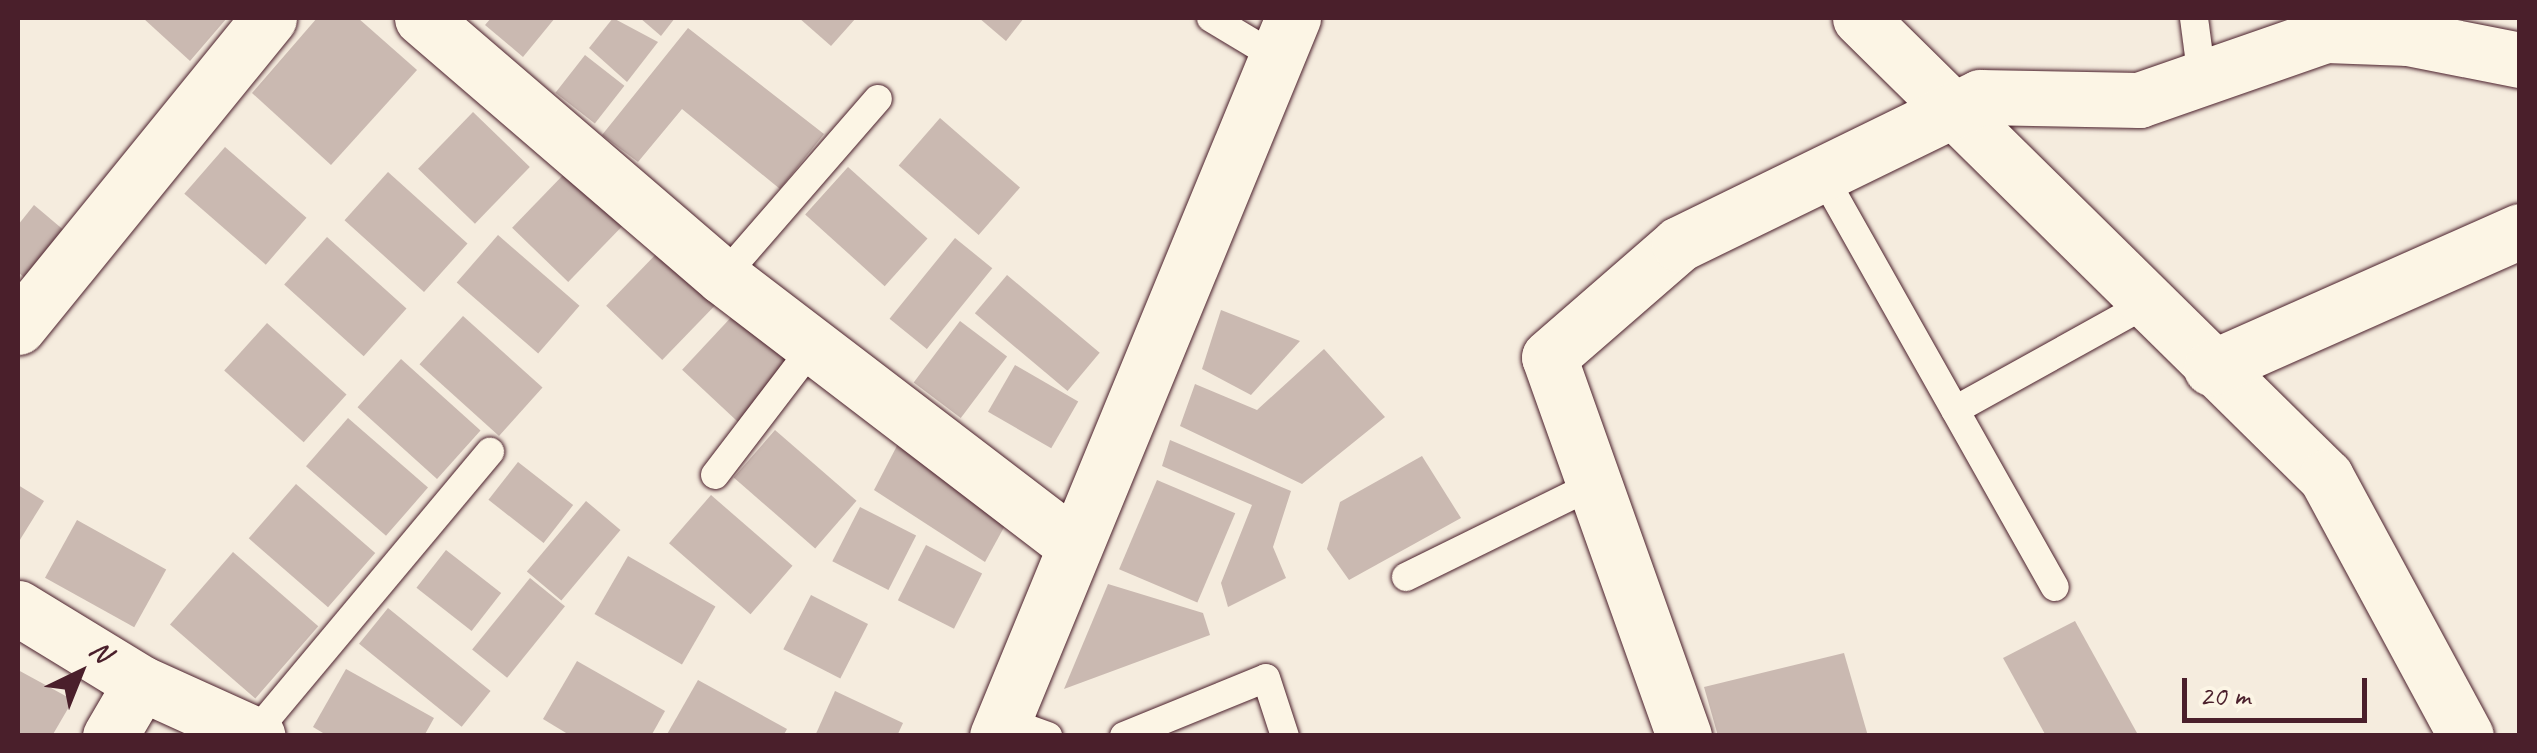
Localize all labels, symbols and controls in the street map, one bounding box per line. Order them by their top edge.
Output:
north arrow [30,623,130,723]
text: N [83,632,119,669]
scale bar [2187,658,2372,720]
text: 20 m [2199,676,2250,714]

